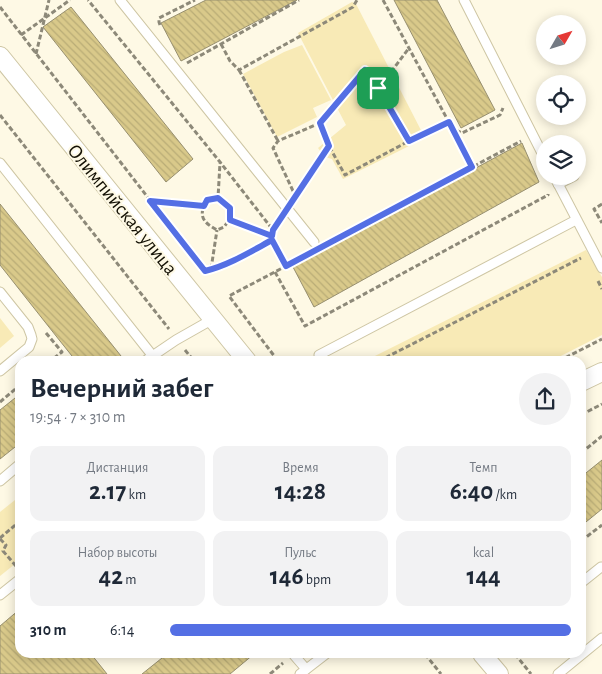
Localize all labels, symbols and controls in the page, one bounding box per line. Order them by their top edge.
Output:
north arrow [536,15,586,65]
map controls [536,15,586,185]
pin [357,67,399,109]
icon: arrive [364,74,392,102]
button: locate [536,75,586,125]
button: layers [536,135,586,185]
street label: Олимпийская улица [64,140,181,279]
button: share [519,373,571,425]
text: Вечерний забег [30,375,213,403]
text: 19:54 · 7 × 310 m [30,409,126,425]
text: Дистанция [87,461,148,475]
text: Время [282,461,319,475]
text: Темп [470,461,497,475]
text: 2.17 [89,479,126,504]
text: 14:28 [275,479,326,504]
text: 6:40 [450,479,493,504]
text: km [126,488,146,502]
text: /km [493,488,517,502]
text: Набор высоты [77,546,158,560]
text: Пульс [284,546,317,560]
text: kcal [473,546,494,560]
text: 42 [99,564,123,589]
text: 146 [270,564,303,589]
text: 144 [466,564,501,589]
text: m [123,573,136,587]
text: bpm [303,573,331,587]
text: 310 m [30,622,66,638]
text: 6:14 [110,622,134,638]

